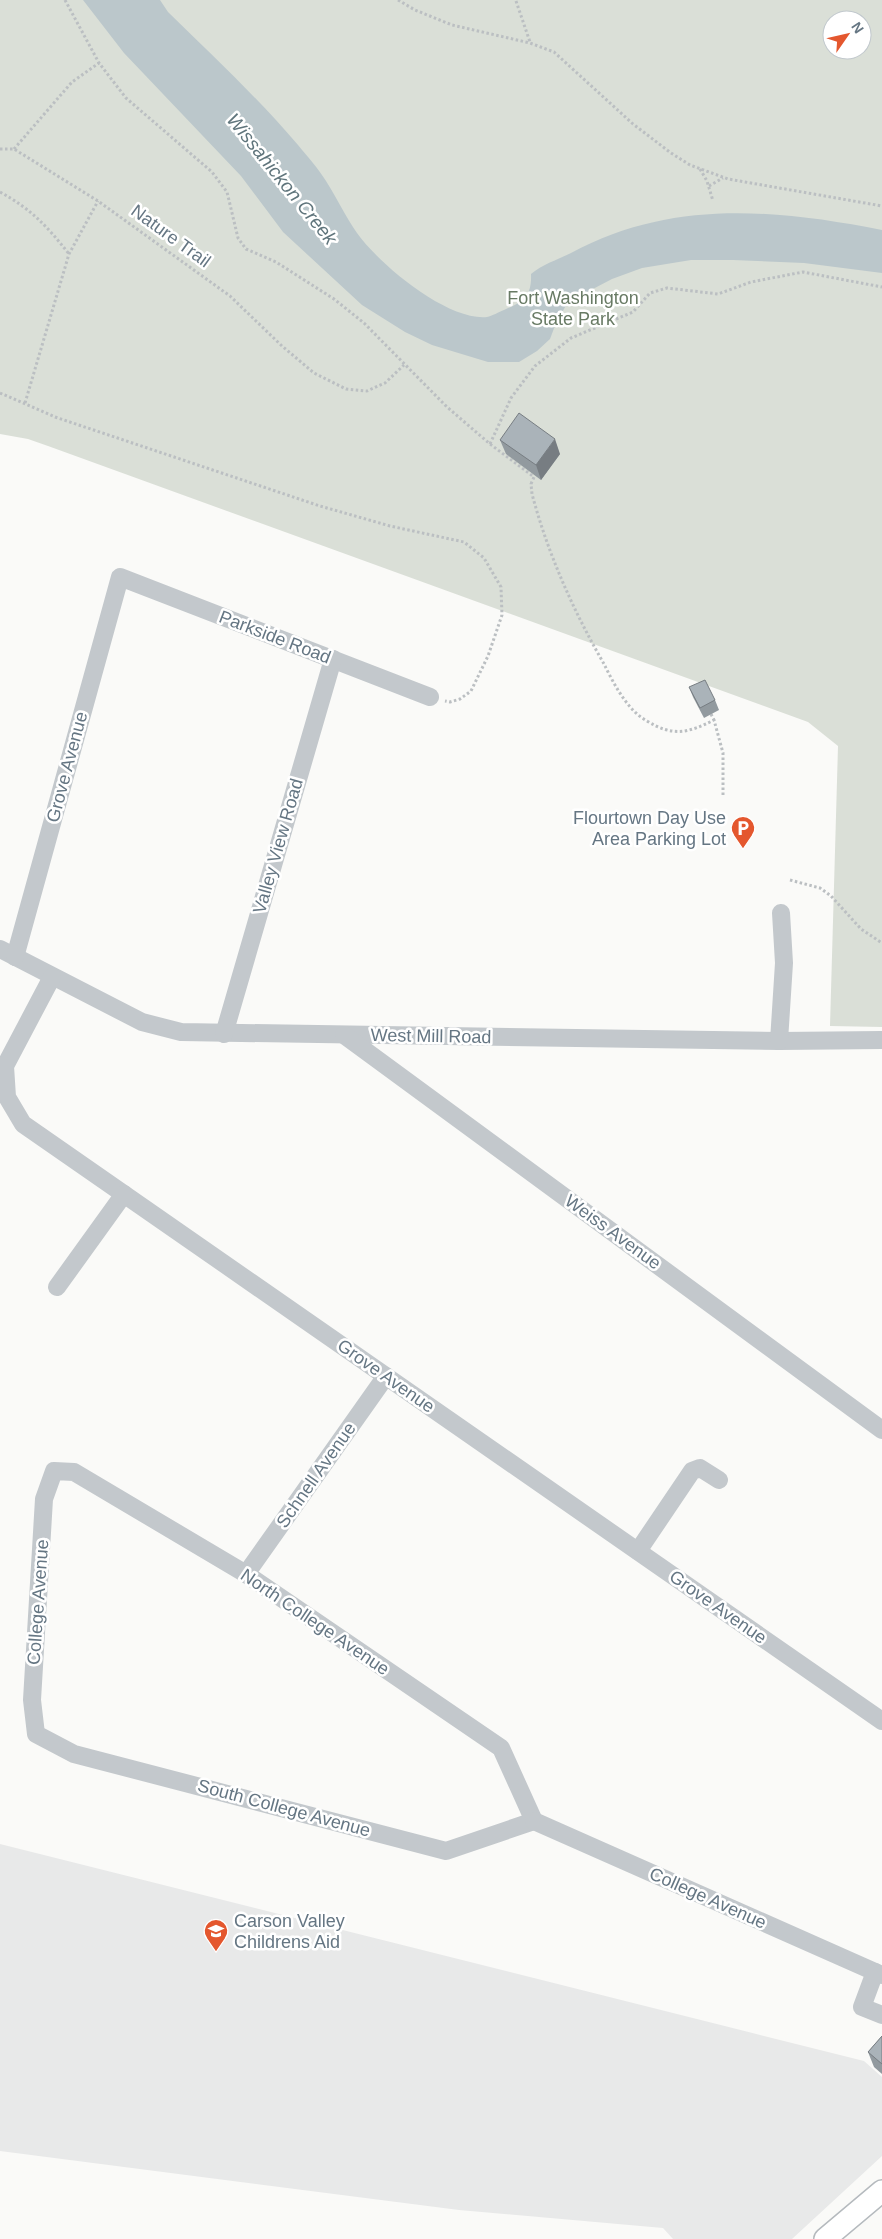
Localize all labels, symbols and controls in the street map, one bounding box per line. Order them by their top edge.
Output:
north arrow [822,10,872,60]
text: N [848,19,867,36]
water label: Wissahickon Creek [223,109,342,250]
street label: Nature Trail [127,201,215,271]
park label: Fort Washington State Park [507,288,639,329]
street label: Parkside Road [216,607,334,667]
street label: Grove Avenue [43,709,91,825]
street label: Valley View Road [249,776,307,916]
place label: Flourtown Day Use Area Parking Lot [573,808,726,849]
parking icon: Flourtown Day Use Area Parking Lot [730,815,756,849]
street label: West Mill Road [370,1025,492,1047]
street label: Weiss Avenue [561,1191,665,1273]
street label: Grove Avenue [334,1335,438,1417]
street label: Schnell Avenue [272,1419,360,1531]
street label: College Avenue [24,1539,52,1665]
street label: North College Avenue [237,1565,393,1679]
street label: Grove Avenue [666,1566,770,1648]
street label: South College Avenue [196,1775,372,1841]
street label: College Avenue [646,1863,770,1933]
place label: Carson Valley Childrens Aid [234,1911,345,1952]
school or university icon: Carson Valley Childrens Aid [203,1918,229,1952]

